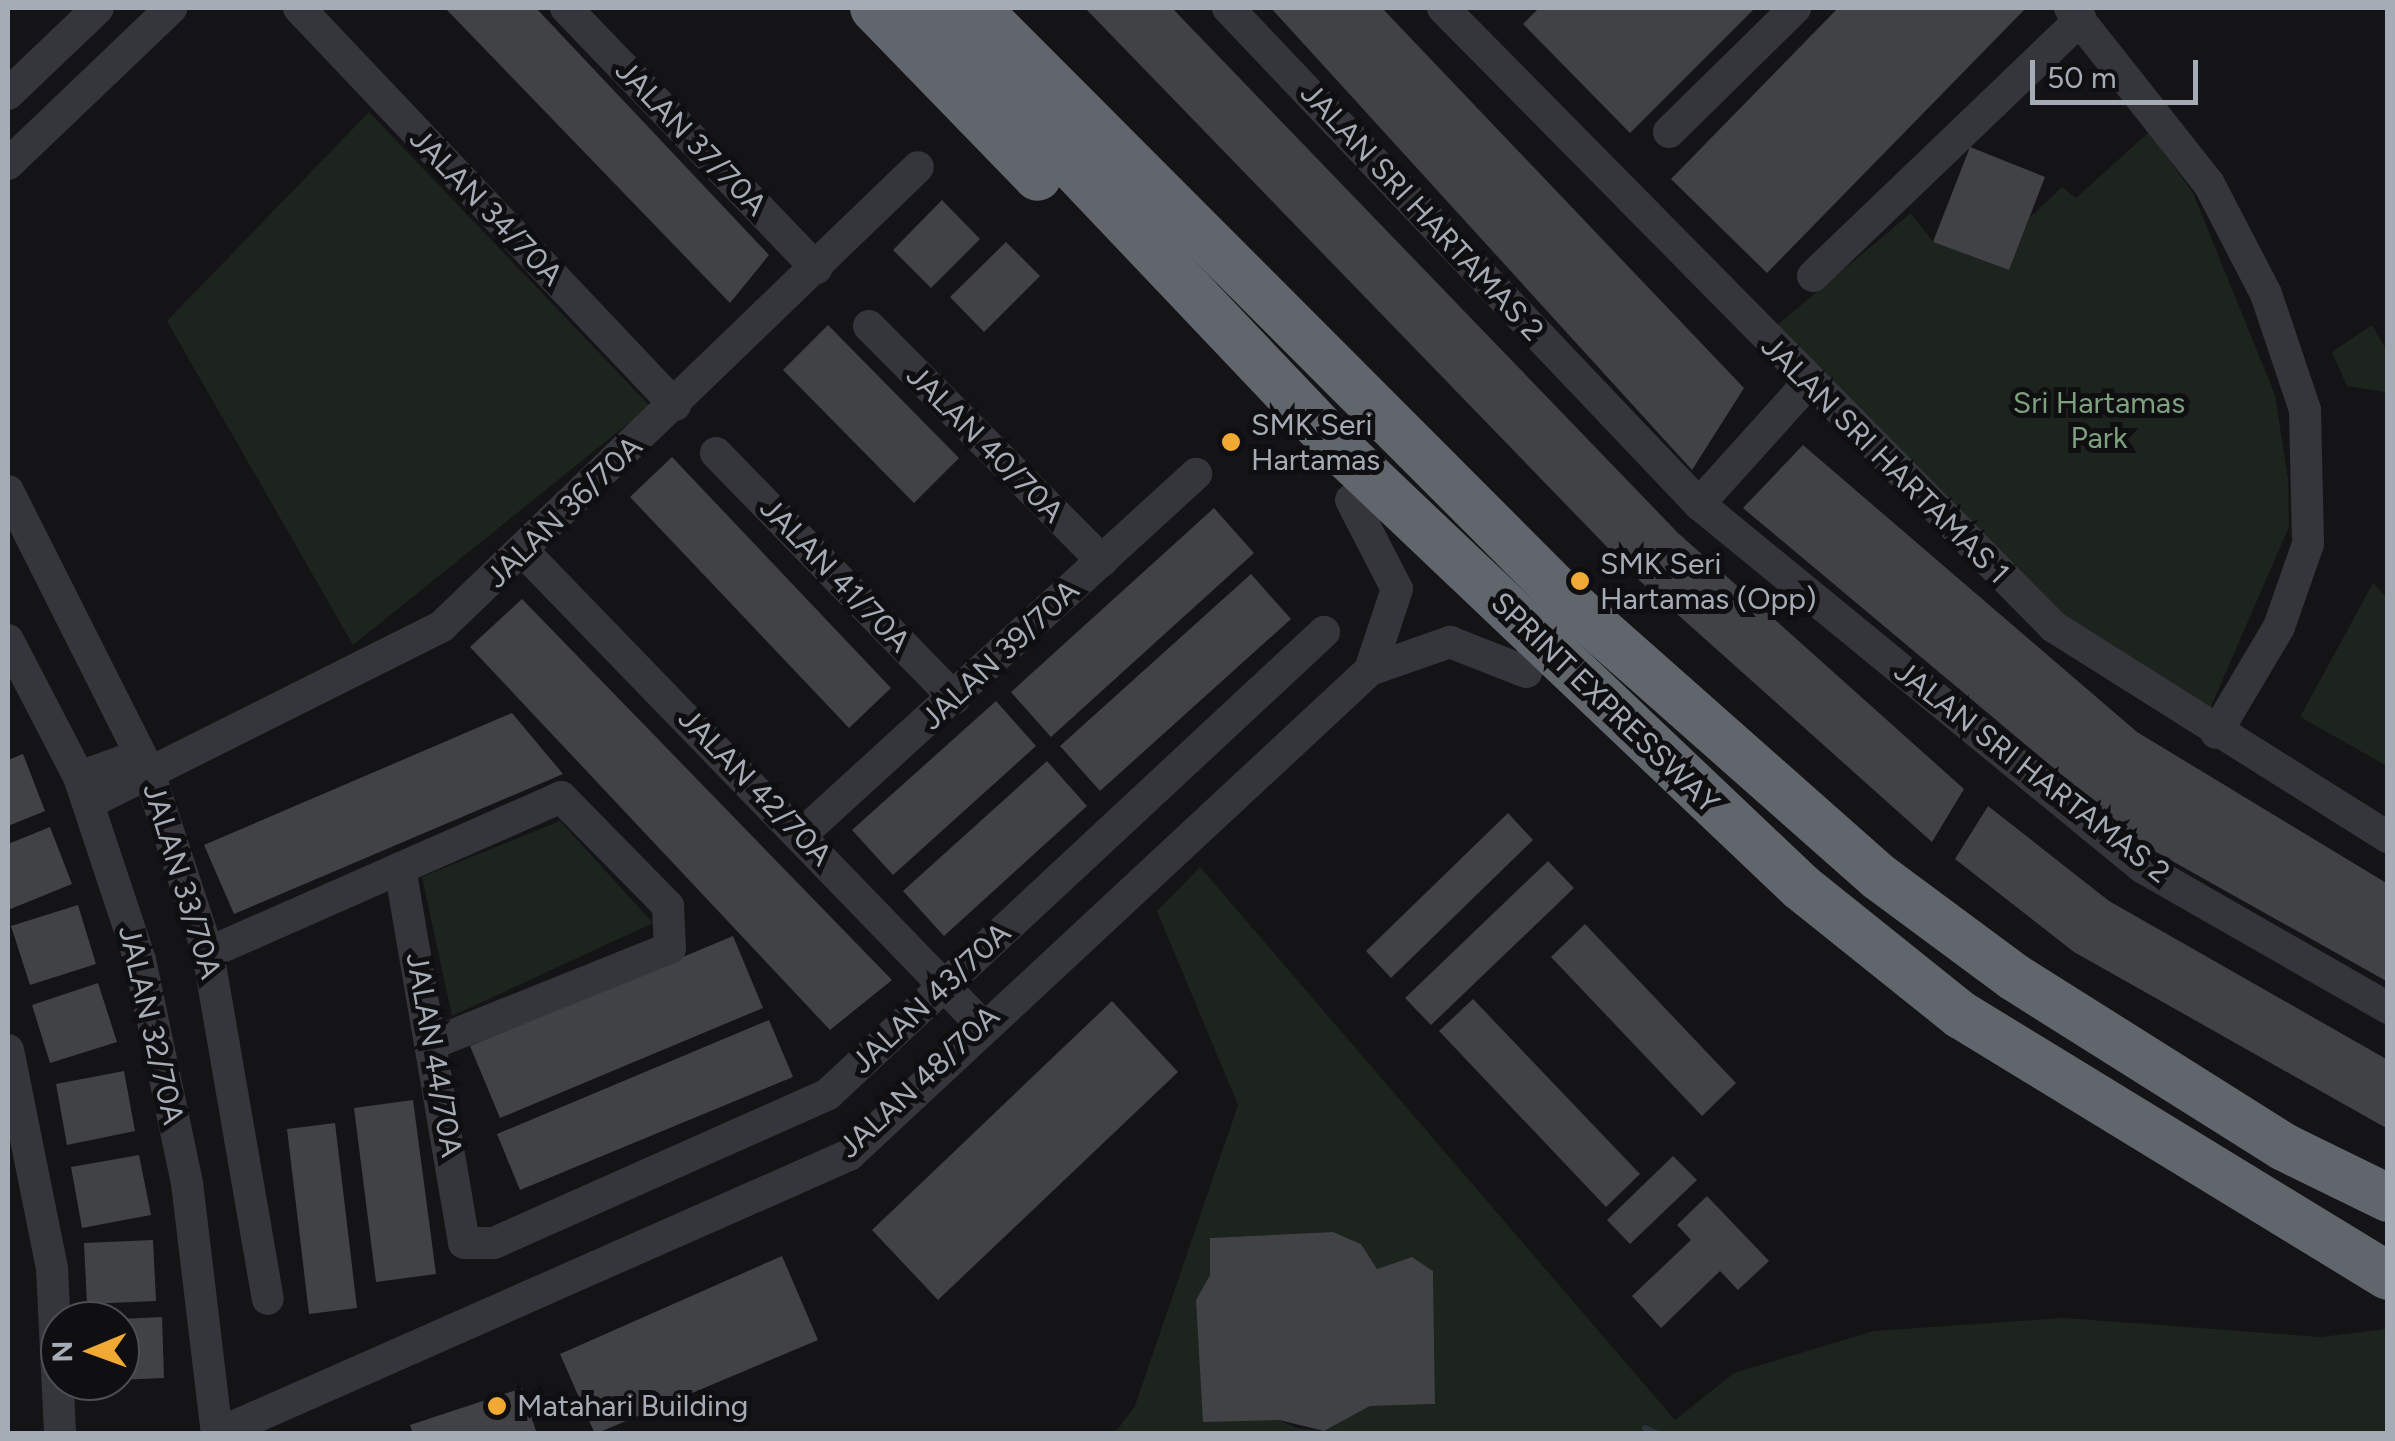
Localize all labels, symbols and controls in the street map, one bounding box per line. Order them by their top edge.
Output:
scale bar [2035,40,2202,102]
street label: JALAN 37/70A [608,53,774,223]
text: 50 m [2047,59,2116,96]
street label: JALAN SRI HARTAMAS 2 [1293,76,1551,348]
street label: JALAN 34/70A [402,121,570,293]
street label: JALAN SRI HARTAMAS 1 [1754,329,2016,591]
street label: JALAN 40/70A [899,358,1071,530]
park label: Sri Hartamas Park [2013,385,2185,456]
place label: SMK Seri Hartamas [1251,407,1380,478]
street label: JALAN 36/70A [479,429,649,595]
marker: SMK Seri Hartamas [1220,431,1242,453]
street label: JALAN 41/70A [752,490,918,660]
place label: SMK Seri Hartamas (Opp) [1600,546,1817,616]
marker: SMK Seri Hartamas (Opp) [1569,570,1591,592]
street label: JALAN 39/70A [914,573,1086,737]
street label: SPRINT EXPRESSWAY [1484,585,1726,821]
street label: JALAN SRI HARTAMAS 2 [1887,653,2177,891]
street label: JALAN 42/70A [671,701,839,873]
street label: JALAN 33/70A [135,779,229,983]
street label: JALAN 43/70A [844,915,1018,1081]
street label: JALAN 32/70A [111,922,191,1128]
street label: JALAN 44/70A [398,950,470,1160]
street label: JALAN 48/70A [831,998,1007,1166]
north arrow [40,1301,140,1401]
text: N [45,1340,79,1363]
place label: Matahari Building [517,1388,748,1424]
marker: Matahari Building [486,1395,508,1417]

